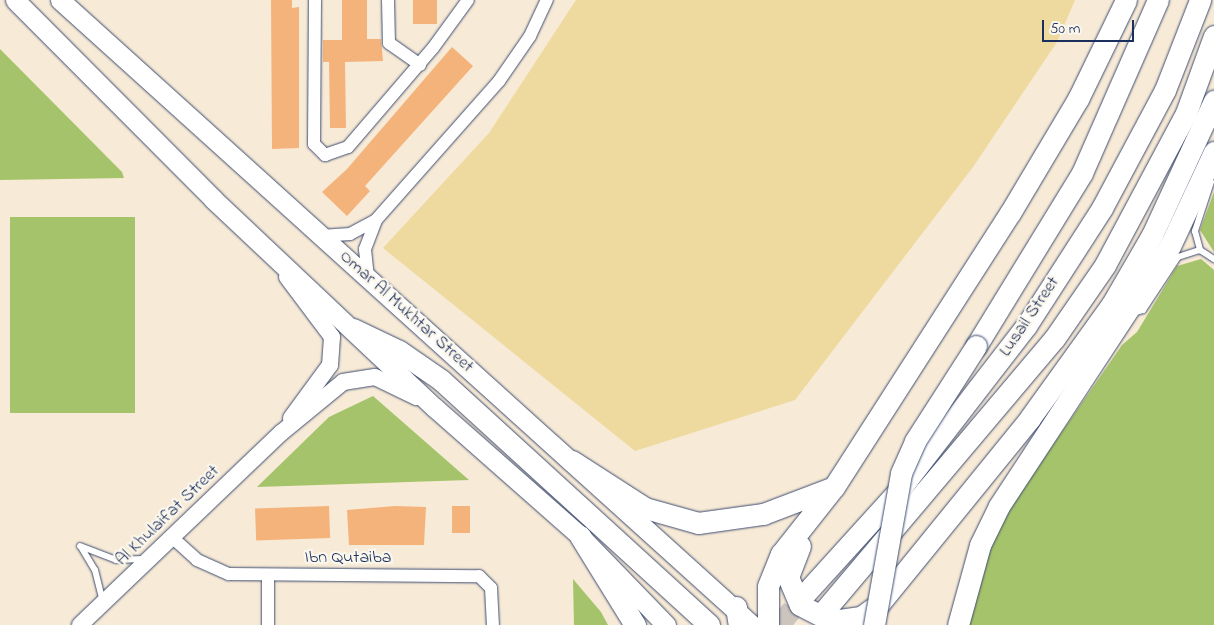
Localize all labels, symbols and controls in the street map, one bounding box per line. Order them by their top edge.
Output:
scale bar [1044,10,1136,42]
text: 50 m [1050,18,1080,40]
street label: Omar Al Mukhtar Street [334,246,478,378]
street label: Lusail Street [995,273,1065,361]
street label: Al Khulaifat Street [112,461,224,571]
street label: Ibn Qutaiba [304,547,392,569]

